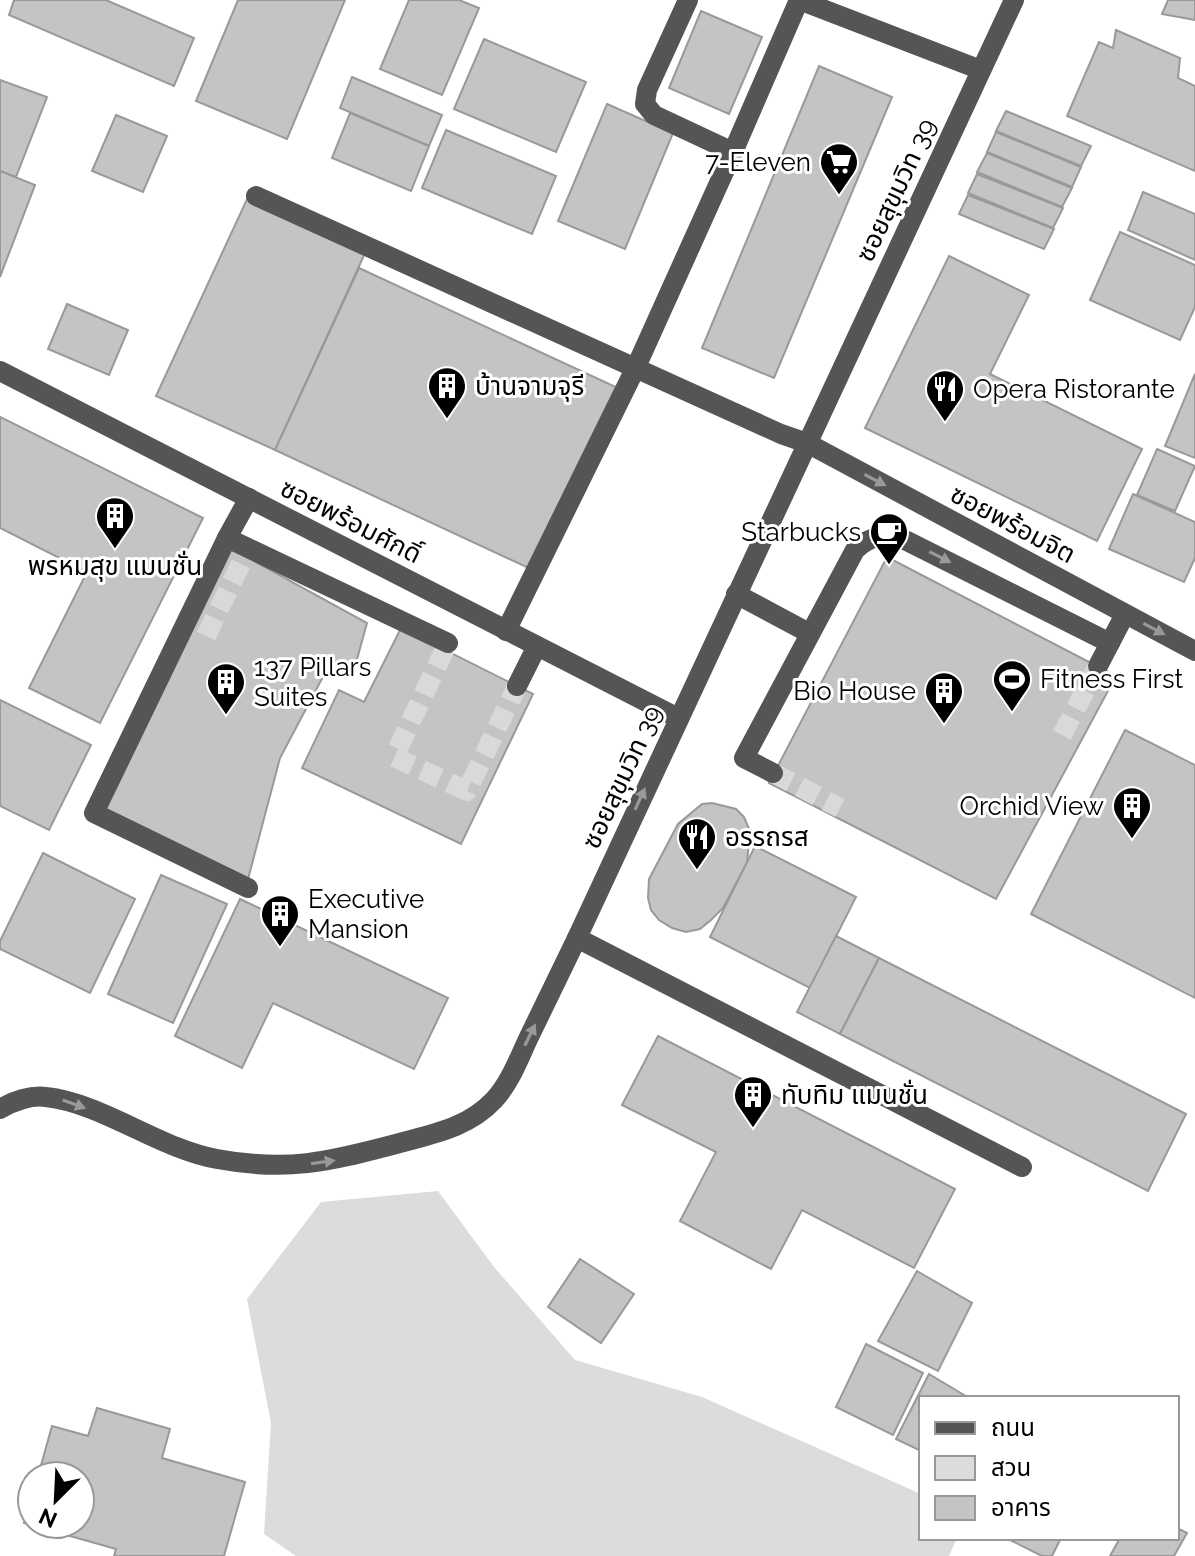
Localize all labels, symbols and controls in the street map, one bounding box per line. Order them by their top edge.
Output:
street label: ซอยสุขุมวิท 39 [850,114,943,267]
supermarket icon: 7-Eleven [818,141,860,196]
place label: 7-Eleven [705,147,811,177]
building icon: บ้านจามจุรี [426,365,468,420]
restaurant icon: Opera Ristorante [924,368,966,423]
place label: บ้านจามจุรี [475,371,584,402]
place label: Opera Ristorante [973,374,1175,404]
street label: ซอยพร้อมศักดิ์ [275,472,427,569]
one-way arrow [864,474,887,487]
street label: ซอยพร้อมจิต [946,479,1080,569]
building icon: พรหมสุข แมนชั่น [94,495,136,550]
cafe icon: Starbucks [868,511,910,566]
place label: Starbucks [741,517,861,547]
place label: พรหมสุข แมนชั่น [28,550,202,582]
one-way arrow [928,551,951,564]
one-way arrow [1143,622,1165,636]
place label: 137 Pillars Suites [254,652,371,712]
sports icon: Fitness First [991,658,1033,713]
building icon: 137 Pillars Suites [205,661,247,716]
place label: Fitness First [1040,664,1184,694]
building icon: Bio House [923,670,965,725]
place label: Bio House [793,676,916,706]
street label: ซอยสุขุมวิท 39 [576,701,669,854]
building icon: Orchid View [1111,785,1153,840]
one-way arrow [634,787,647,811]
place label: Orchid View [959,791,1104,821]
restaurant icon: อรรถรส [676,816,718,871]
place label: อรรถรส [725,822,809,852]
place label: Executive Mansion [308,884,424,944]
building icon: Executive Mansion [259,893,301,948]
one-way arrow [524,1023,537,1046]
building icon: ทับทิม แมนชั่น [732,1074,774,1129]
place label: ทับทิม แมนชั่น [781,1079,928,1110]
one-way arrow [63,1099,87,1111]
one-way arrow [311,1155,336,1168]
legend [919,1396,1179,1540]
text: ถนน [991,1413,1035,1442]
text: สวน [991,1453,1031,1482]
north arrow [16,1460,96,1540]
text: อาคาร [991,1493,1051,1522]
text: N [35,1503,61,1534]

